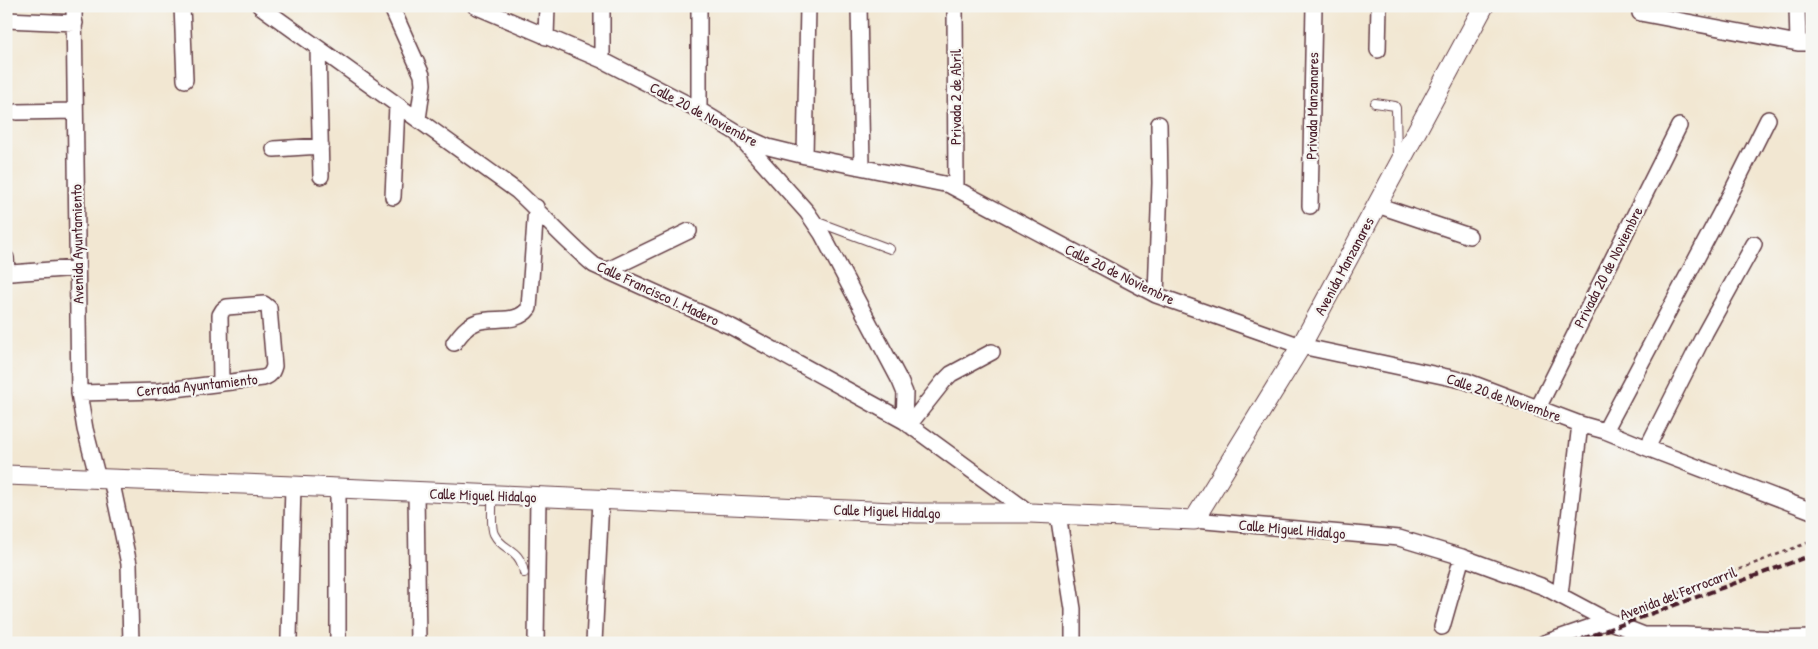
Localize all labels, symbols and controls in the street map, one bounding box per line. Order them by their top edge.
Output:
street label: Privada 2 de Abril [945,49,966,145]
street label: Privada Manzanares [1301,52,1323,160]
street label: Calle 20 de Noviembre [646,77,762,151]
street label: Avenida Ayuntamiento [65,184,89,304]
street label: Privada 20 de Noviembre [1568,203,1648,331]
street label: Avenida Manzanares [1309,213,1379,319]
street label: Calle 20 de Noviembre [1061,238,1179,310]
street label: Calle Francisco I. Madero [593,255,723,331]
street label: Cerrada Ayuntamiento [135,368,259,402]
street label: Calle 20 de Noviembre [1444,368,1564,426]
street label: Calle Miguel Hidalgo [429,483,537,507]
street label: Calle Miguel Hidalgo [833,499,941,523]
street label: Calle Miguel Hidalgo [1238,514,1346,544]
street label: Avenida del Ferrocarril [1617,561,1739,625]

